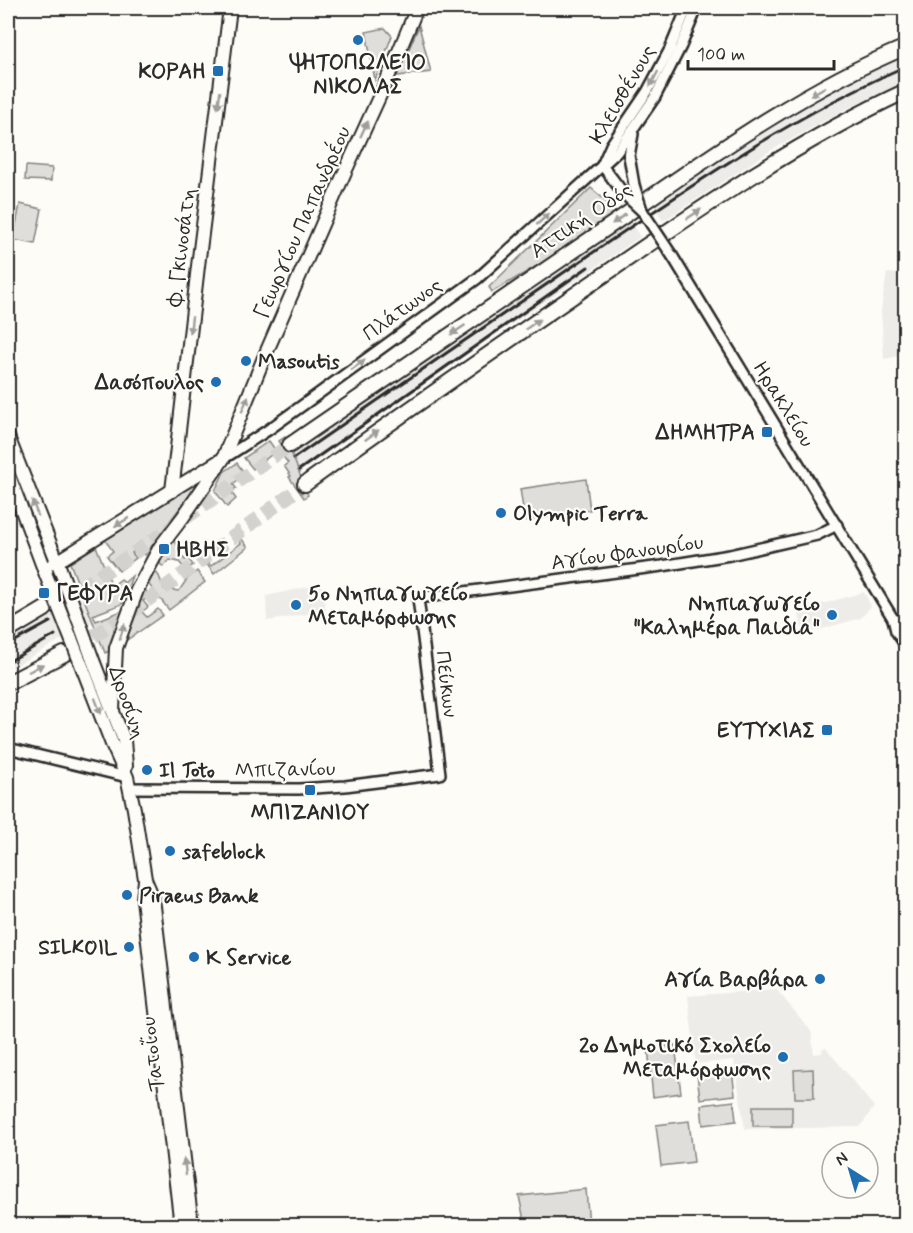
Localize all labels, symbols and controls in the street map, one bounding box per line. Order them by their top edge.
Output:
marker: ΨΗΤΟΠΩΛΕΊΟ ΝΙΚΟΛΑΣ [351,33,365,47]
scale bar [688,33,834,71]
street label: Κλεισθένους [582,39,663,149]
text: 100 m [697,43,745,67]
place label: ΨΗΤΟΠΩΛΕΊΟ ΝΙΚΟΛΑΣ [289,49,426,101]
place label: ΚΟΡΑΗ [138,58,206,86]
marker: ΚΟΡΑΗ [211,64,225,78]
one-way arrow [649,71,658,88]
one-way arrow [809,86,826,96]
one-way arrow [214,91,223,110]
one-way arrow [360,120,370,138]
street label: Γεωργίου Παπανδρέου [247,121,358,323]
street label: Αττική Οδός [525,176,638,265]
street label: Φ. Γκινοσάτη [161,186,203,309]
one-way arrow [685,208,701,220]
one-way arrow [536,212,550,226]
one-way arrow [611,213,627,224]
street label: Πλάτωνος [357,272,448,348]
one-way arrow [186,315,196,334]
one-way arrow [525,319,541,330]
one-way arrow [451,324,467,336]
place label: Masoutis [258,348,340,376]
marker: Masoutis [239,354,253,368]
street label: Ηρακλείου [746,356,821,453]
one-way arrow [349,359,365,371]
place label: Δασόπουλος [94,369,204,397]
marker: Δασόπουλος [209,375,223,389]
one-way arrow [240,395,250,413]
place label: ΔΗΜΗΤΡΑ [654,419,755,447]
marker: ΔΗΜΗΤΡΑ [760,425,774,439]
one-way arrow [364,429,380,441]
one-way arrow [30,499,39,517]
place label: Olympic Terra [513,500,649,528]
marker: Olympic Terra [494,506,508,520]
one-way arrow [113,517,130,527]
street label: Αγίου Φανουρίου [549,528,705,578]
place label: ΗΒΗΣ [176,536,229,564]
marker: ΗΒΗΣ [157,542,171,556]
place label: ΓΕΦΥΡΑ [56,580,133,608]
place label: 5ο Νηπιαγωγείο Μεταμόρφωσης [308,580,468,632]
marker: ΓΕΦΥΡΑ [37,586,51,600]
place label: Νηπιαγωγείο "Καλημέρα Παιδιά" [634,590,820,642]
marker: 5ο Νηπιαγωγείο Μεταμόρφωσης [289,598,303,612]
marker: Νηπιαγωγείο "Καλημέρα Παιδιά" [825,608,839,622]
one-way arrow [118,623,127,641]
street label: Πεύκων [428,649,464,719]
street label: Δροσίνη [102,662,153,743]
one-way arrow [27,664,44,673]
one-way arrow [93,698,103,716]
place label: ΕΥΤΥΧΙΑΣ [717,717,815,745]
marker: ΕΥΤΥΧΙΑΣ [820,723,834,737]
street label: Μπιζανίου [234,755,336,785]
place label: Il Toto [159,757,215,785]
marker: Il Toto [140,763,154,777]
marker: ΜΠΙΖΑΝΙΟΥ [303,783,317,797]
place label: ΜΠΙΖΑΝΙΟΥ [251,799,370,827]
place label: safeblock [181,838,266,866]
marker: safeblock [163,844,177,858]
place label: Piraeus Bank [139,882,259,910]
marker: Piraeus Bank [120,888,134,902]
place label: SILKOIL [38,934,118,962]
marker: SILKOIL [122,940,136,954]
place label: K Service [206,944,292,972]
marker: K Service [187,950,201,964]
place label: Αγία Βαρβάρα [664,966,809,994]
marker: Αγία Βαρβάρα [813,972,827,986]
street label: Τατοΐου [135,1015,171,1093]
place label: 2ο Δημοτικό Σχολείο Μεταμόρφωσης [579,1032,771,1084]
marker: 2ο Δημοτικό Σχολείο Μεταμόρφωσης [776,1050,790,1064]
north arrow [820,1140,880,1200]
text: N [831,1148,852,1171]
one-way arrow [180,1158,190,1177]

